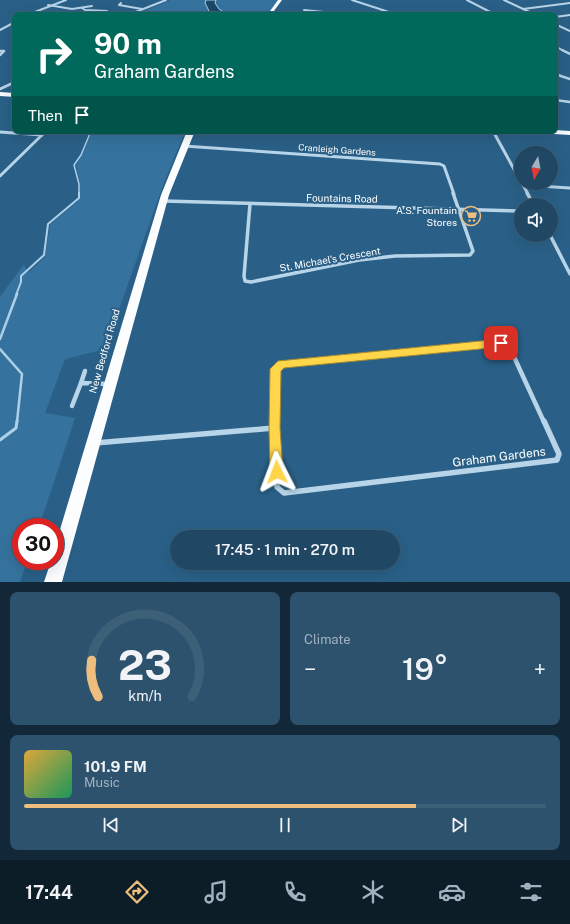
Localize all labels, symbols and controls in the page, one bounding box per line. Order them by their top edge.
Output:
text: 90 m [94,27,162,60]
icon: right [28,28,80,80]
text: Graham Gardens [94,61,234,82]
icon: arrive [71,104,93,126]
text: Then [28,107,63,124]
street label: Cranleigh Gardens [298,141,377,158]
north arrow [514,146,558,190]
map controls [514,146,558,242]
street label: Fountains Road [306,191,378,205]
button: sound [514,198,558,242]
place label: A.S. Fountain Stores [396,204,457,228]
supermarket icon: A.S. Fountain Stores [460,205,482,227]
street label: St. Michael's Crescent [279,244,382,274]
street label: New Bedford Road [86,307,122,395]
pin [484,326,518,360]
icon: arrive [490,332,512,354]
street label: Graham Gardens [452,444,546,470]
position arrow [256,451,298,493]
speed limit sign: 30 [12,518,64,570]
text: 17:45 · 1 min · 270 m [215,541,355,558]
text: Climate [304,632,351,647]
text: 23 [118,639,172,688]
text: 19° [402,651,448,687]
text: − [304,656,316,682]
text: + [534,656,546,682]
text: km/h [128,686,162,703]
text: 101.9 FM [84,758,147,775]
text: Music [84,775,120,790]
icon: previous [100,814,122,836]
icon: pause [274,814,296,836]
icon: next [448,814,470,836]
icon: directions [123,878,151,906]
icon: music [202,878,230,906]
icon: phone [281,878,309,906]
icon: climate [359,878,387,906]
icon: car [438,878,466,906]
icon: filters [517,878,545,906]
text: 17:44 [25,882,73,903]

